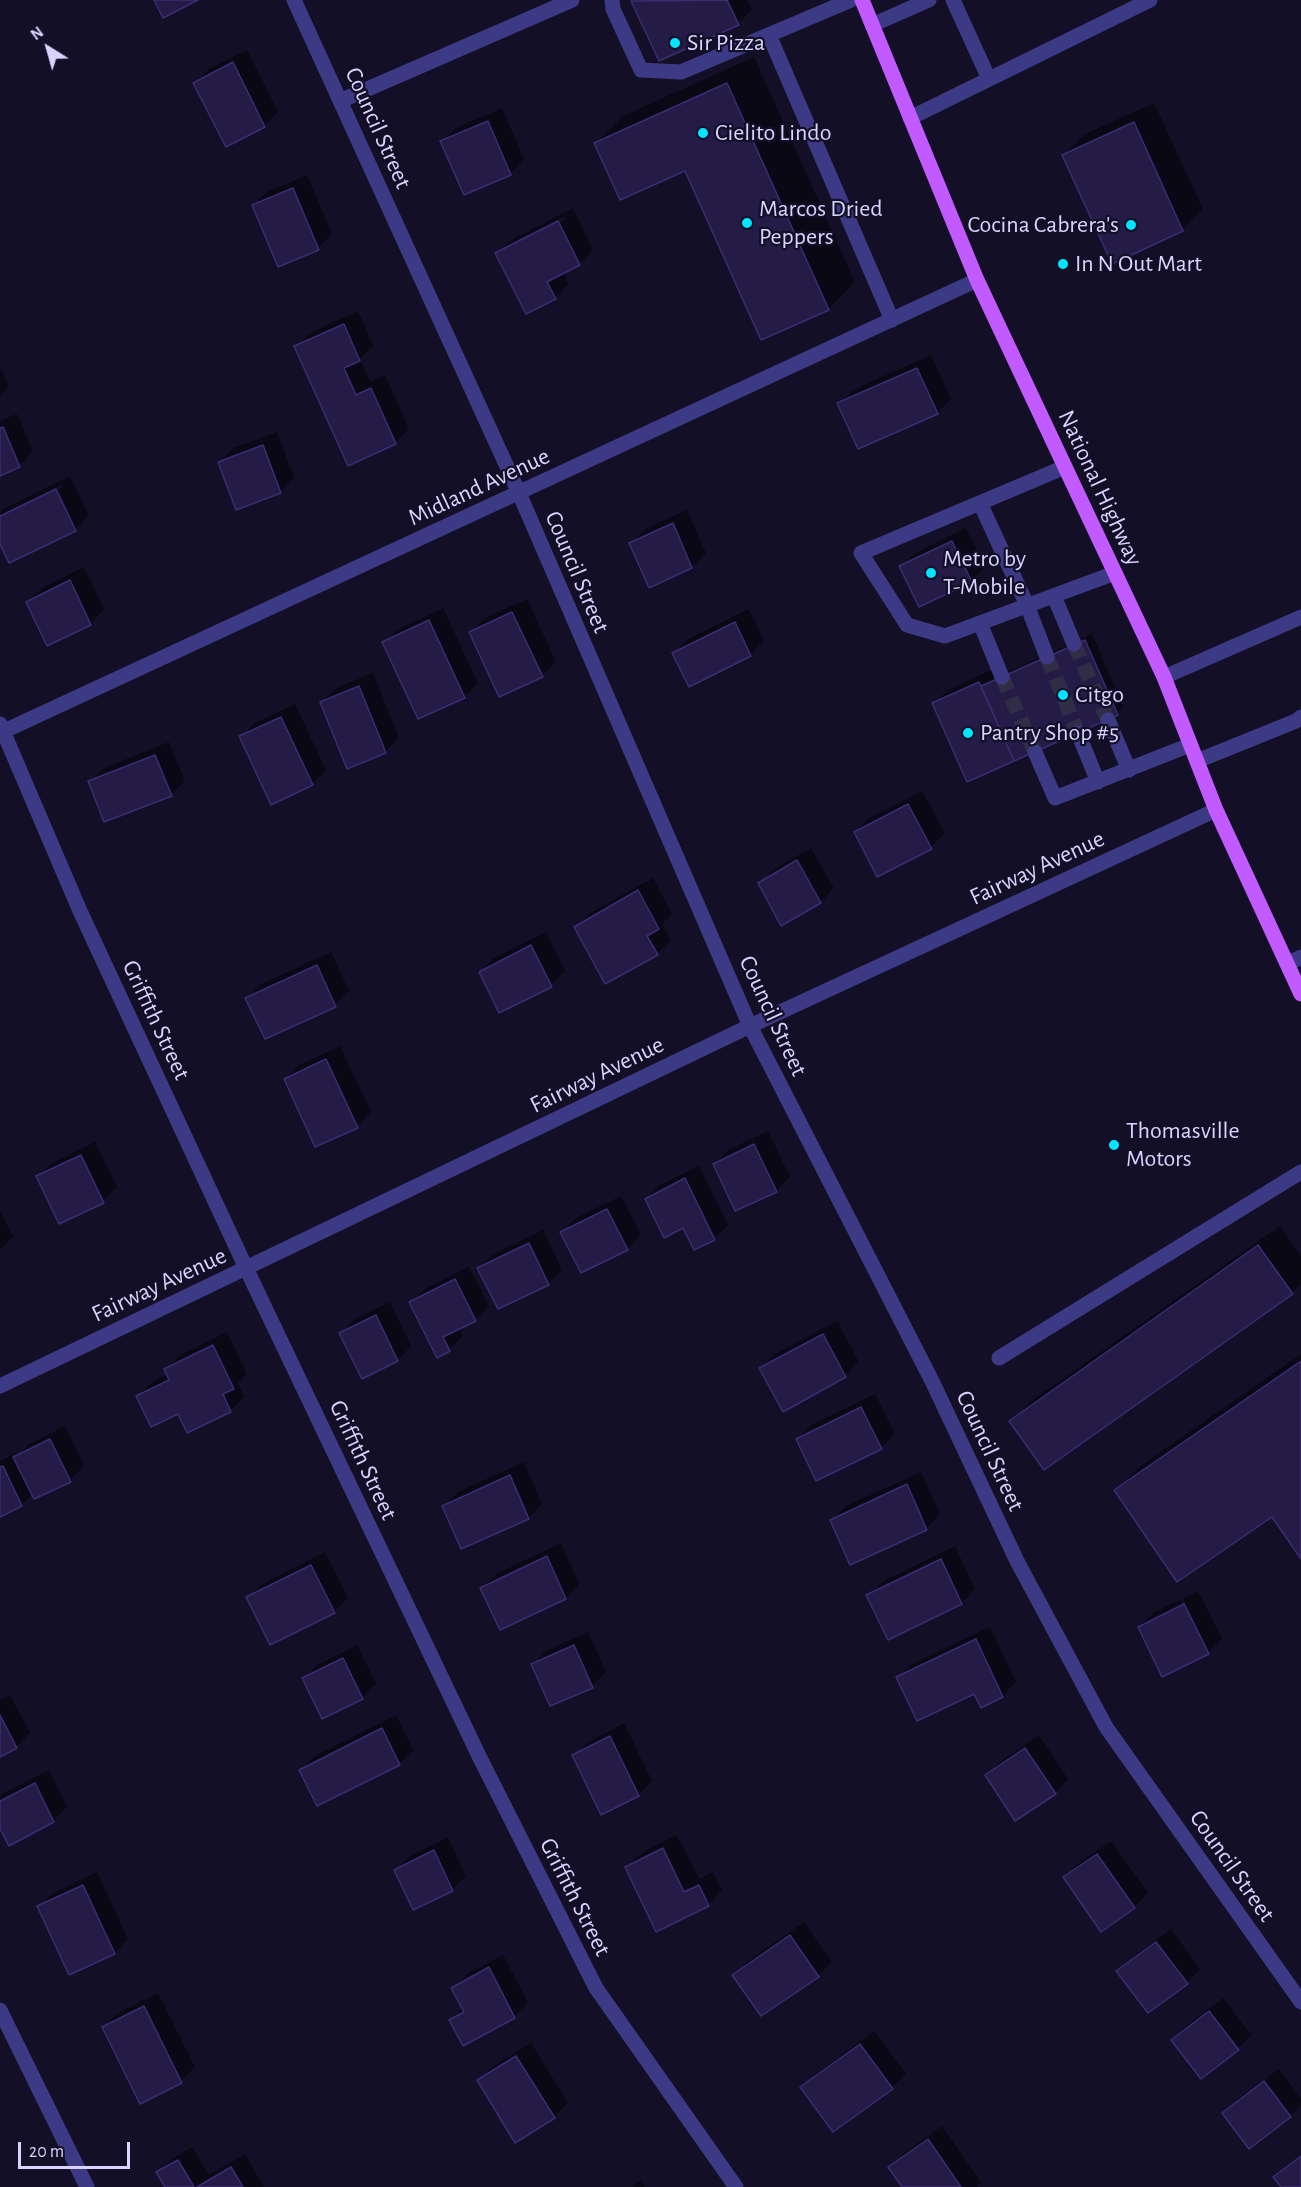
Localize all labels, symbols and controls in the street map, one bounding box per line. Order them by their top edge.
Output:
north arrow [18,18,78,78]
text: N [28,24,46,43]
place label: Sir Pizza [687,29,765,57]
marker: Sir Pizza [668,36,682,50]
street label: Council Street [338,63,418,193]
place label: Cielito Lindo [715,119,832,147]
marker: Cielito Lindo [696,126,710,140]
place label: Marcos Dried Peppers [759,195,883,251]
place label: Cocina Cabrera's [967,211,1119,239]
marker: Marcos Dried Peppers [740,216,754,230]
marker: Cocina Cabrera's [1124,218,1138,232]
place label: In N Out Mart [1075,250,1202,278]
marker: In N Out Mart [1056,257,1070,271]
street label: National Highway [1051,406,1149,570]
street label: Midland Avenue [404,442,554,532]
street label: Council Street [538,507,616,637]
place label: Metro by T-Mobile [943,545,1026,601]
marker: Metro by T-Mobile [924,566,938,580]
place label: Citgo [1075,681,1124,709]
marker: Citgo [1056,688,1070,702]
place label: Pantry Shop #5 [980,719,1119,747]
marker: Pantry Shop #5 [961,726,975,740]
street label: Fairway Avenue [965,824,1109,912]
street label: Council Street [733,951,813,1081]
street label: Griffith Street [116,956,196,1084]
street label: Fairway Avenue [525,1030,669,1120]
place label: Thomasville Motors [1126,1117,1240,1173]
marker: Thomasville Motors [1107,1138,1121,1152]
street label: Fairway Avenue [87,1241,231,1329]
street label: Council Street [950,1386,1030,1516]
street label: Griffith Street [323,1396,403,1524]
street label: Council Street [1183,1805,1281,1927]
street label: Griffith Street [533,1833,617,1961]
scale bar [21,2130,134,2168]
text: 20 m [29,2143,64,2161]

